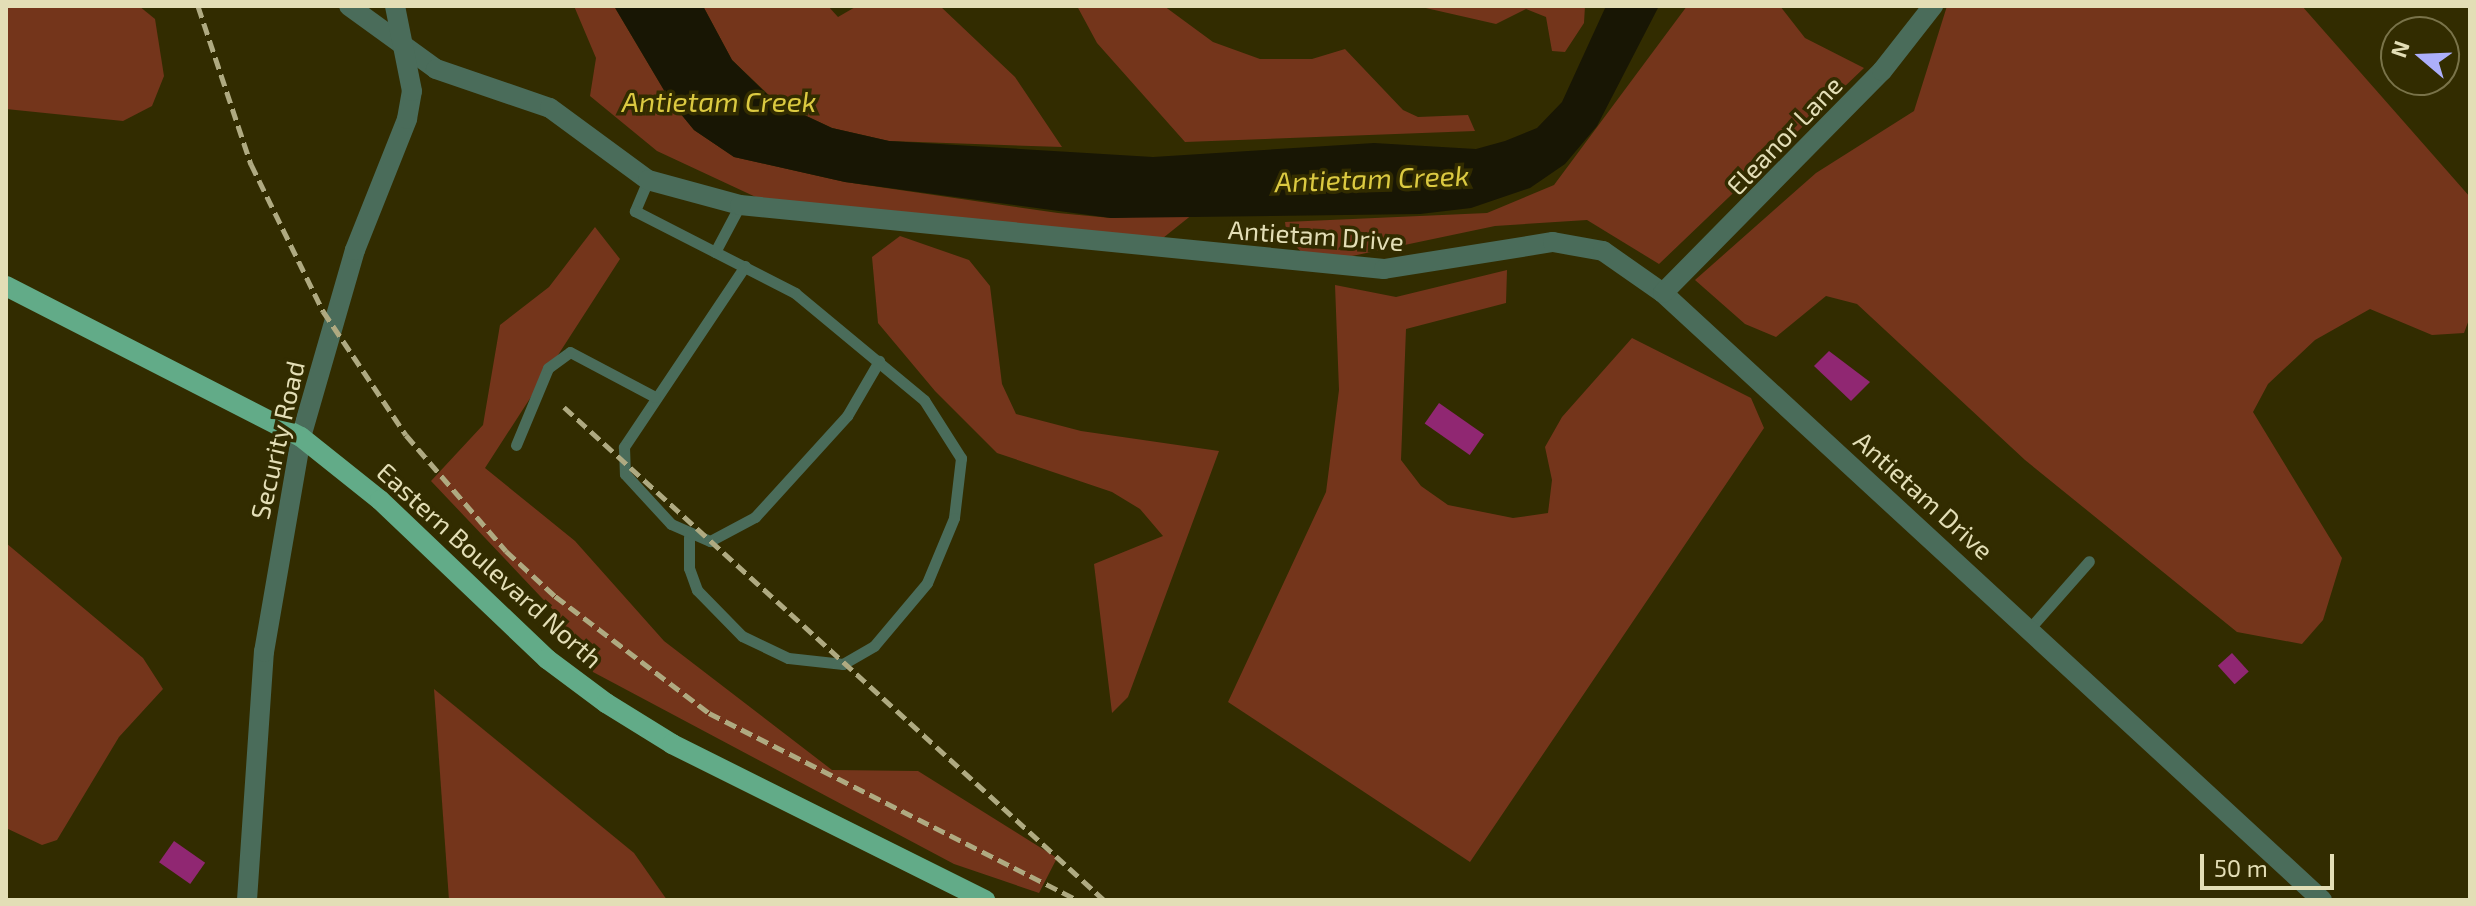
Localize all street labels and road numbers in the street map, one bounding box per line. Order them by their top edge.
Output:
street label: Eleanor Lane [1720,69,1848,201]
street label: Antietam Drive [1227,213,1405,257]
street label: Security Road [244,357,310,523]
street label: Antietam Drive [1848,424,2000,566]
street label: Eastern Boulevard North [371,456,609,674]

